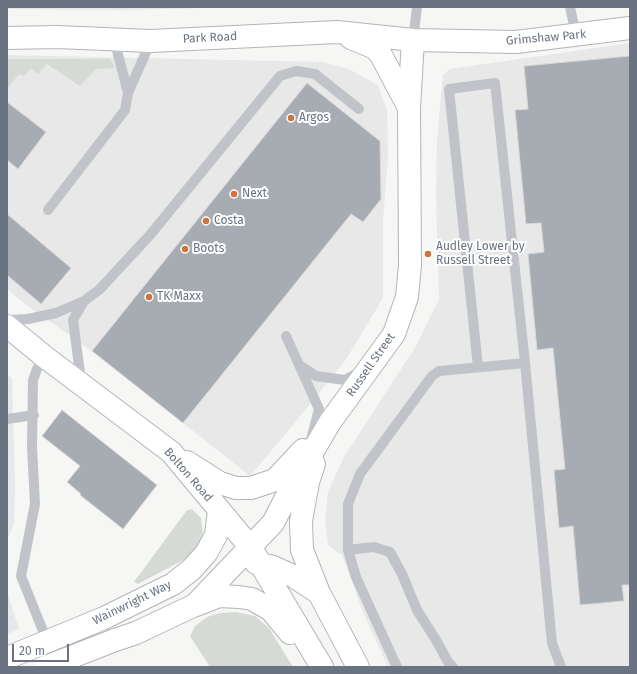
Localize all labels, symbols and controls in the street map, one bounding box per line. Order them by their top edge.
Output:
street label: Grimshaw Park [505,27,587,49]
street label: Park Road [182,29,238,47]
place label: Argos [299,111,329,125]
marker: Argos [286,113,296,123]
place label: Next [242,187,267,201]
marker: Next [229,189,239,199]
place label: Costa [214,214,244,228]
marker: Costa [201,216,211,226]
place label: Audley Lower by Russell Street [436,240,525,268]
place label: Boots [193,242,224,256]
marker: Boots [180,244,190,254]
marker: Audley Lower by Russell Street [423,249,433,259]
place label: TK Maxx [157,290,201,304]
marker: TK Maxx [144,292,154,302]
street label: Russell Street [344,330,398,400]
street label: Bolton Road [161,445,215,505]
street label: Wainwright Way [90,578,174,628]
scale bar [14,636,71,662]
text: 20 m [19,644,45,658]

